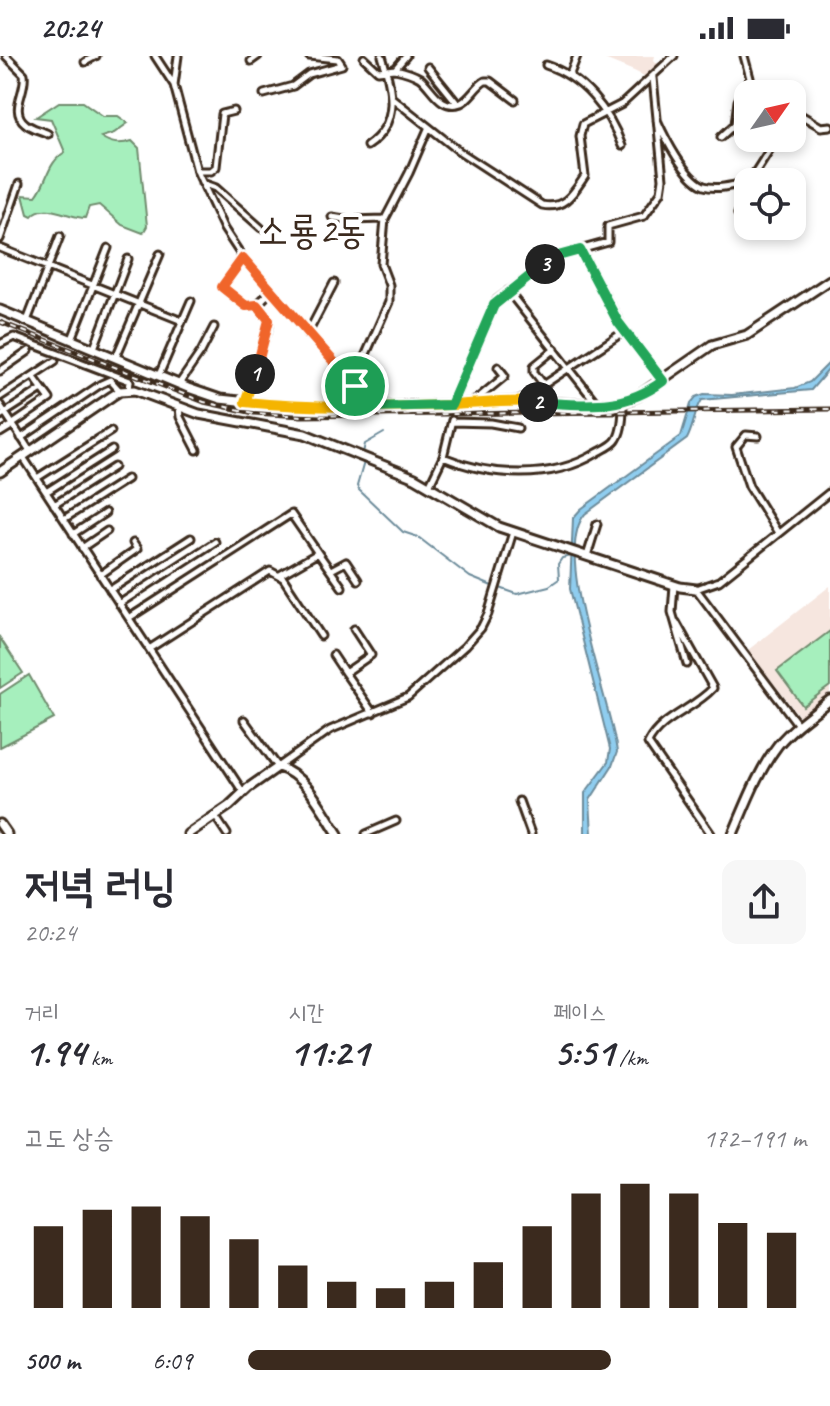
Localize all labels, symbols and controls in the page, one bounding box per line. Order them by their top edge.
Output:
text: 20:24 [40,9,100,47]
north arrow [734,80,806,152]
map controls [734,80,806,240]
button: locate [734,168,806,240]
district label: 소룡2동 [258,207,366,254]
pin: 3 [525,244,565,284]
text: 3 [540,250,550,278]
pin [321,352,389,420]
pin: 1 [235,354,275,394]
text: 1 [250,360,260,388]
icon: arrive [333,364,377,408]
pin: 2 [518,382,558,422]
text: 2 [533,388,543,416]
text: 저녁 러닝 [24,858,176,913]
button: share [722,860,806,944]
text: 20:24 [24,916,76,949]
text: 거리 [24,999,59,1027]
text: 시간 [289,999,324,1027]
text: 페이스 [553,999,606,1027]
text: 1.94 [24,1027,85,1077]
text: 11:21 [289,1027,369,1077]
text: 5:51 [553,1027,614,1077]
text: km [85,1044,112,1072]
text: /km [614,1044,648,1072]
text: 고도 상승 [24,1122,114,1155]
text: 172–191 m [703,1122,806,1155]
text: 500 m [24,1344,80,1377]
text: 6:09 [152,1344,192,1377]

